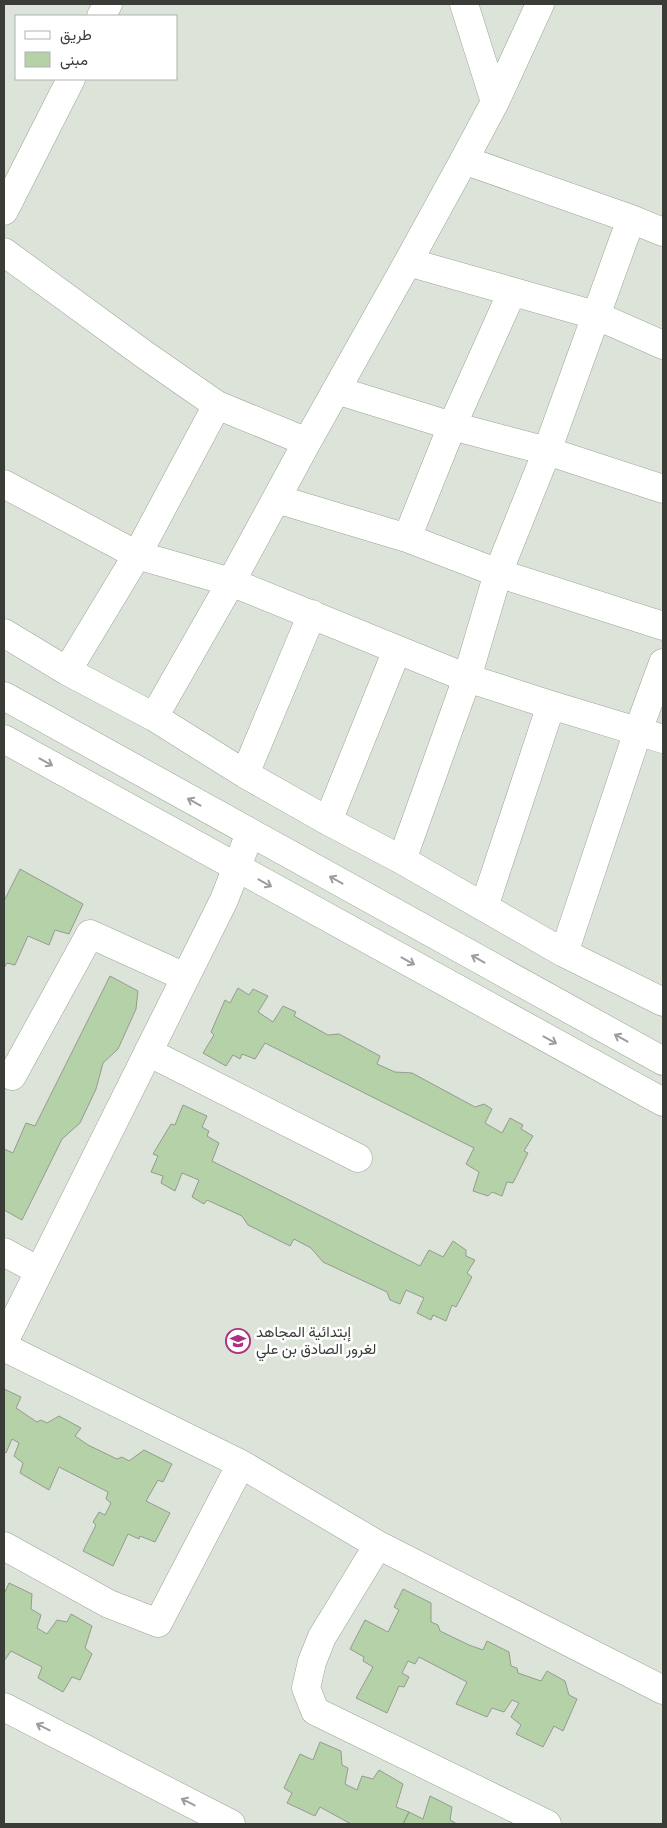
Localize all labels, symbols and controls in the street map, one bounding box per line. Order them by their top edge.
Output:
legend [15,15,178,80]
text: طريق [60,26,92,45]
text: مبنى [60,51,88,70]
one-way arrow [39,757,54,767]
one-way arrow [187,797,202,806]
one-way arrow [330,875,344,885]
one-way arrow [258,878,273,888]
one-way arrow [471,954,486,964]
one-way arrow [400,957,414,967]
one-way arrow [614,1032,628,1042]
one-way arrow [542,1035,557,1045]
place label: إبتدائية المجاهد لغرور الصادق بن علي [256,1323,376,1362]
school or university icon: إبتدائية المجاهد لغرور الصادق بن علي [225,1328,251,1354]
one-way arrow [36,1722,51,1732]
one-way arrow [180,1797,195,1807]

